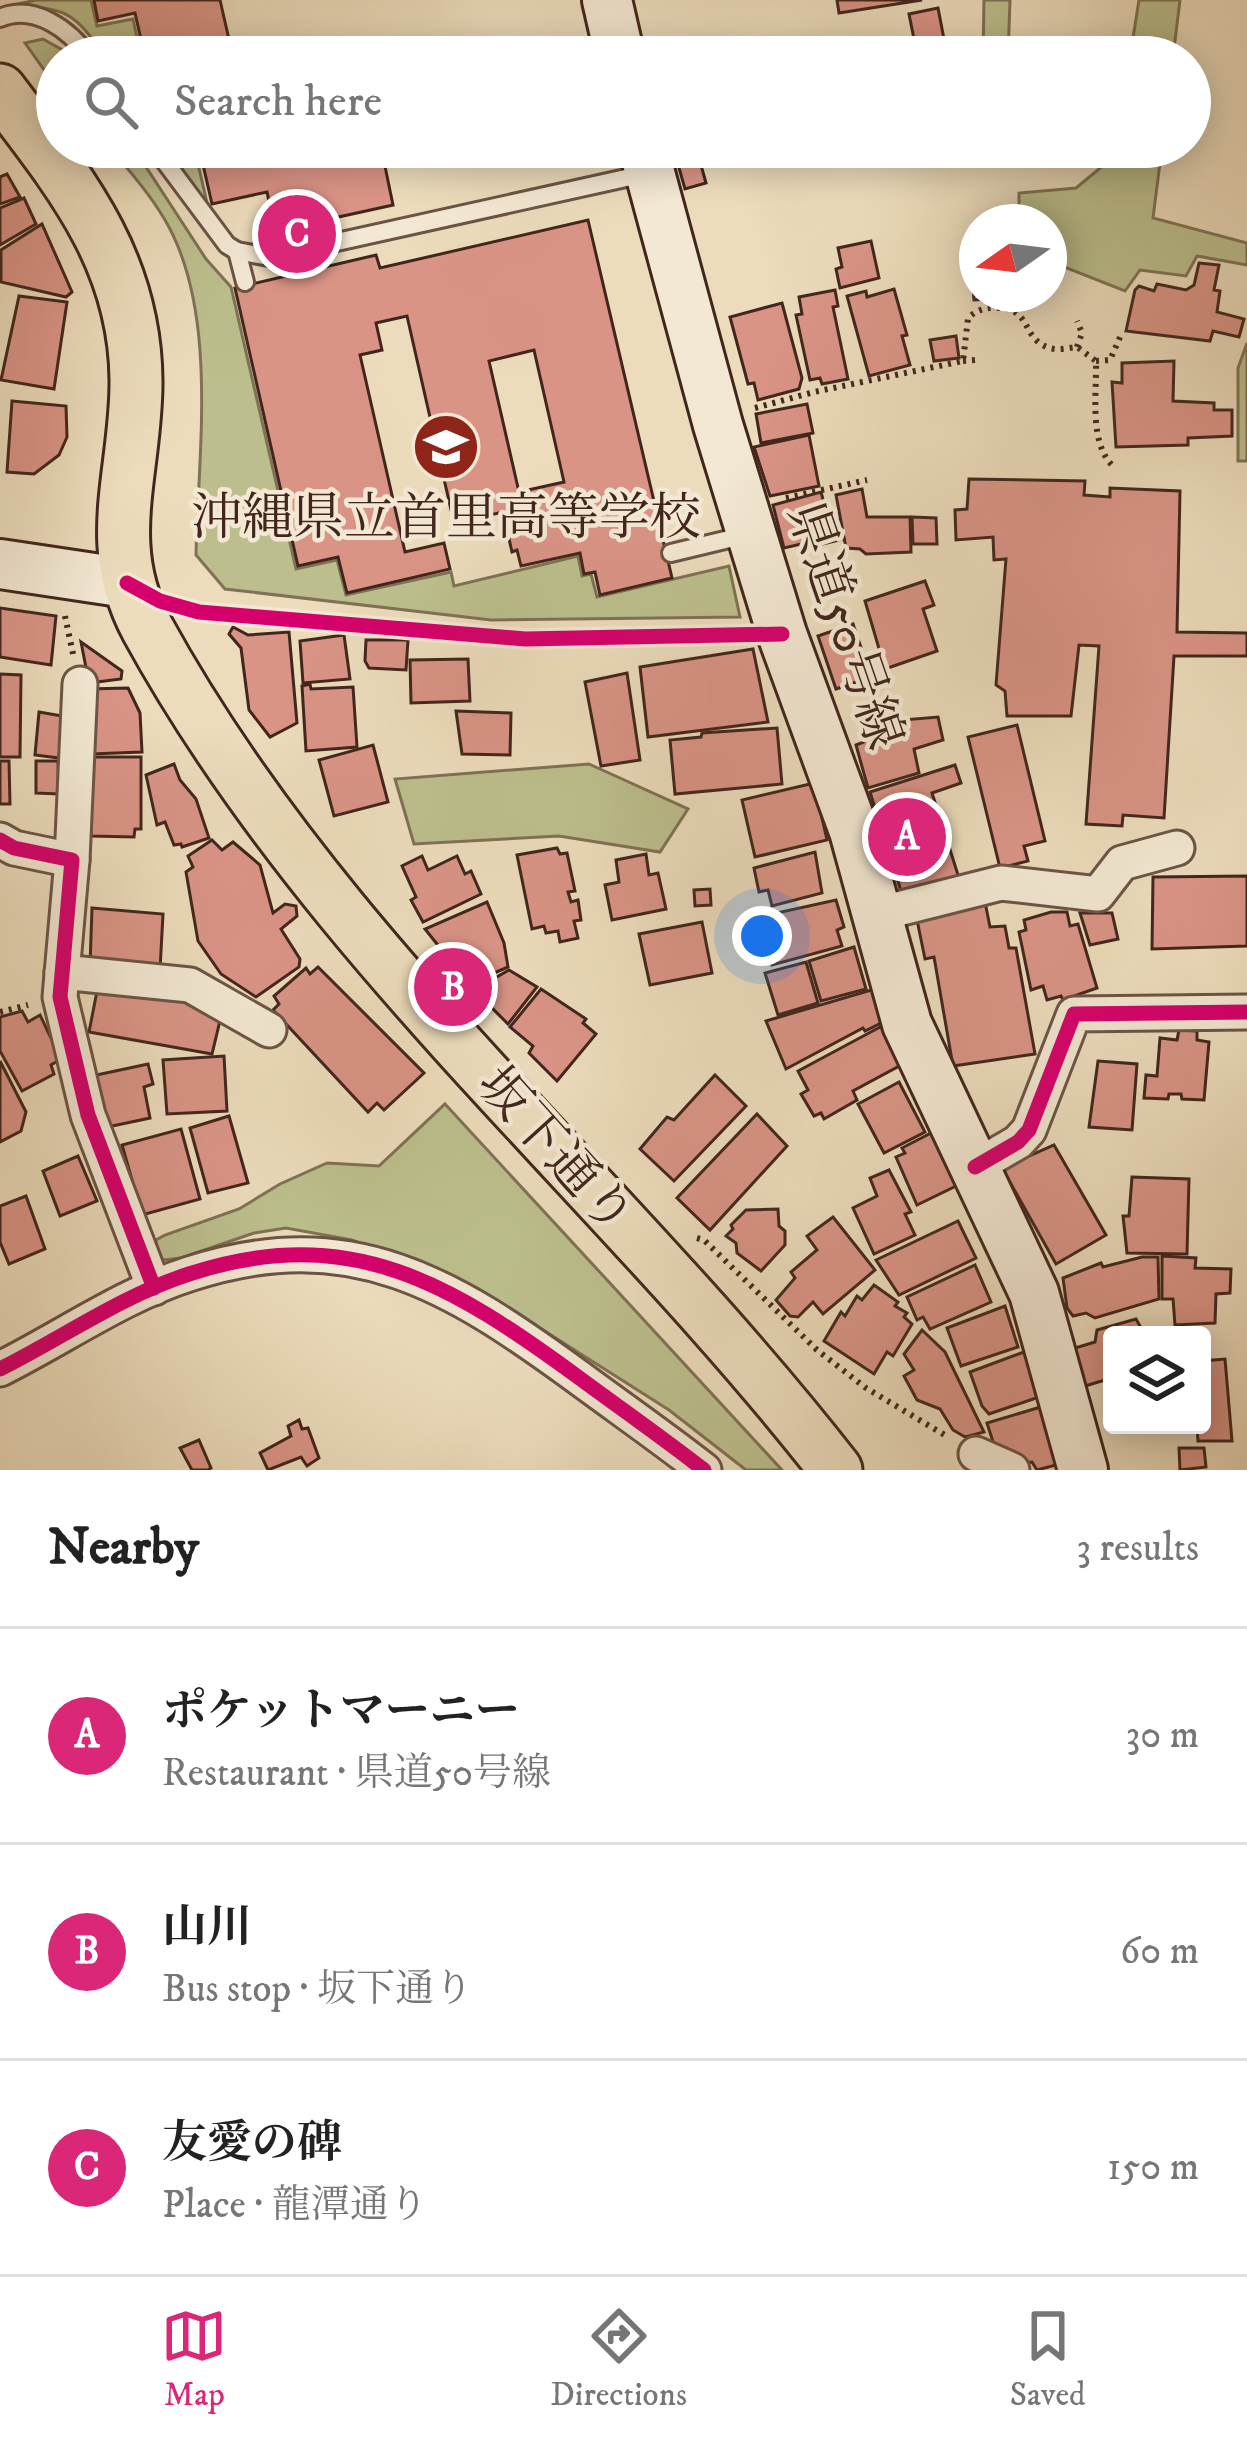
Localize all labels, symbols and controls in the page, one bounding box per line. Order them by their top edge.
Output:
search box [36,36,1211,168]
icon: search [78,69,144,135]
text: Search here [174,74,382,130]
pin: C [258,189,336,279]
north arrow [959,204,1067,312]
school or university icon: 沖縄県立首里高等学校 [411,412,481,482]
place label: 沖縄県立首里高等学校 [191,487,701,551]
street label: 県道50号線 [772,494,916,758]
pin: A [868,792,946,882]
your location [732,906,792,966]
pin: B [414,942,492,1032]
street label: 坂下通り [463,1054,647,1248]
map controls [1103,1326,1211,1434]
button: layers [1103,1326,1211,1434]
text: Nearby [48,1516,199,1580]
text: 3 results [1076,1524,1199,1573]
text: ポケットマーニー [162,1684,520,1740]
text: A [75,1711,99,1760]
text: 30 m [1126,1711,1199,1760]
text: Restaurant · 県道50号線 [162,1749,551,1798]
text: 山川 [162,1900,252,1956]
text: B [75,1927,99,1976]
text: 60 m [1120,1927,1199,1976]
text: Bus stop · 坂下通り [162,1965,473,2014]
text: 友愛の碑 [162,2116,342,2172]
text: C [74,2143,100,2192]
text: 150 m [1107,2143,1199,2192]
text: Place · 龍潭通り [162,2181,428,2230]
tab: Map [161,2303,227,2416]
tab: Directions [550,2303,687,2416]
tab: Saved [1010,2303,1086,2416]

